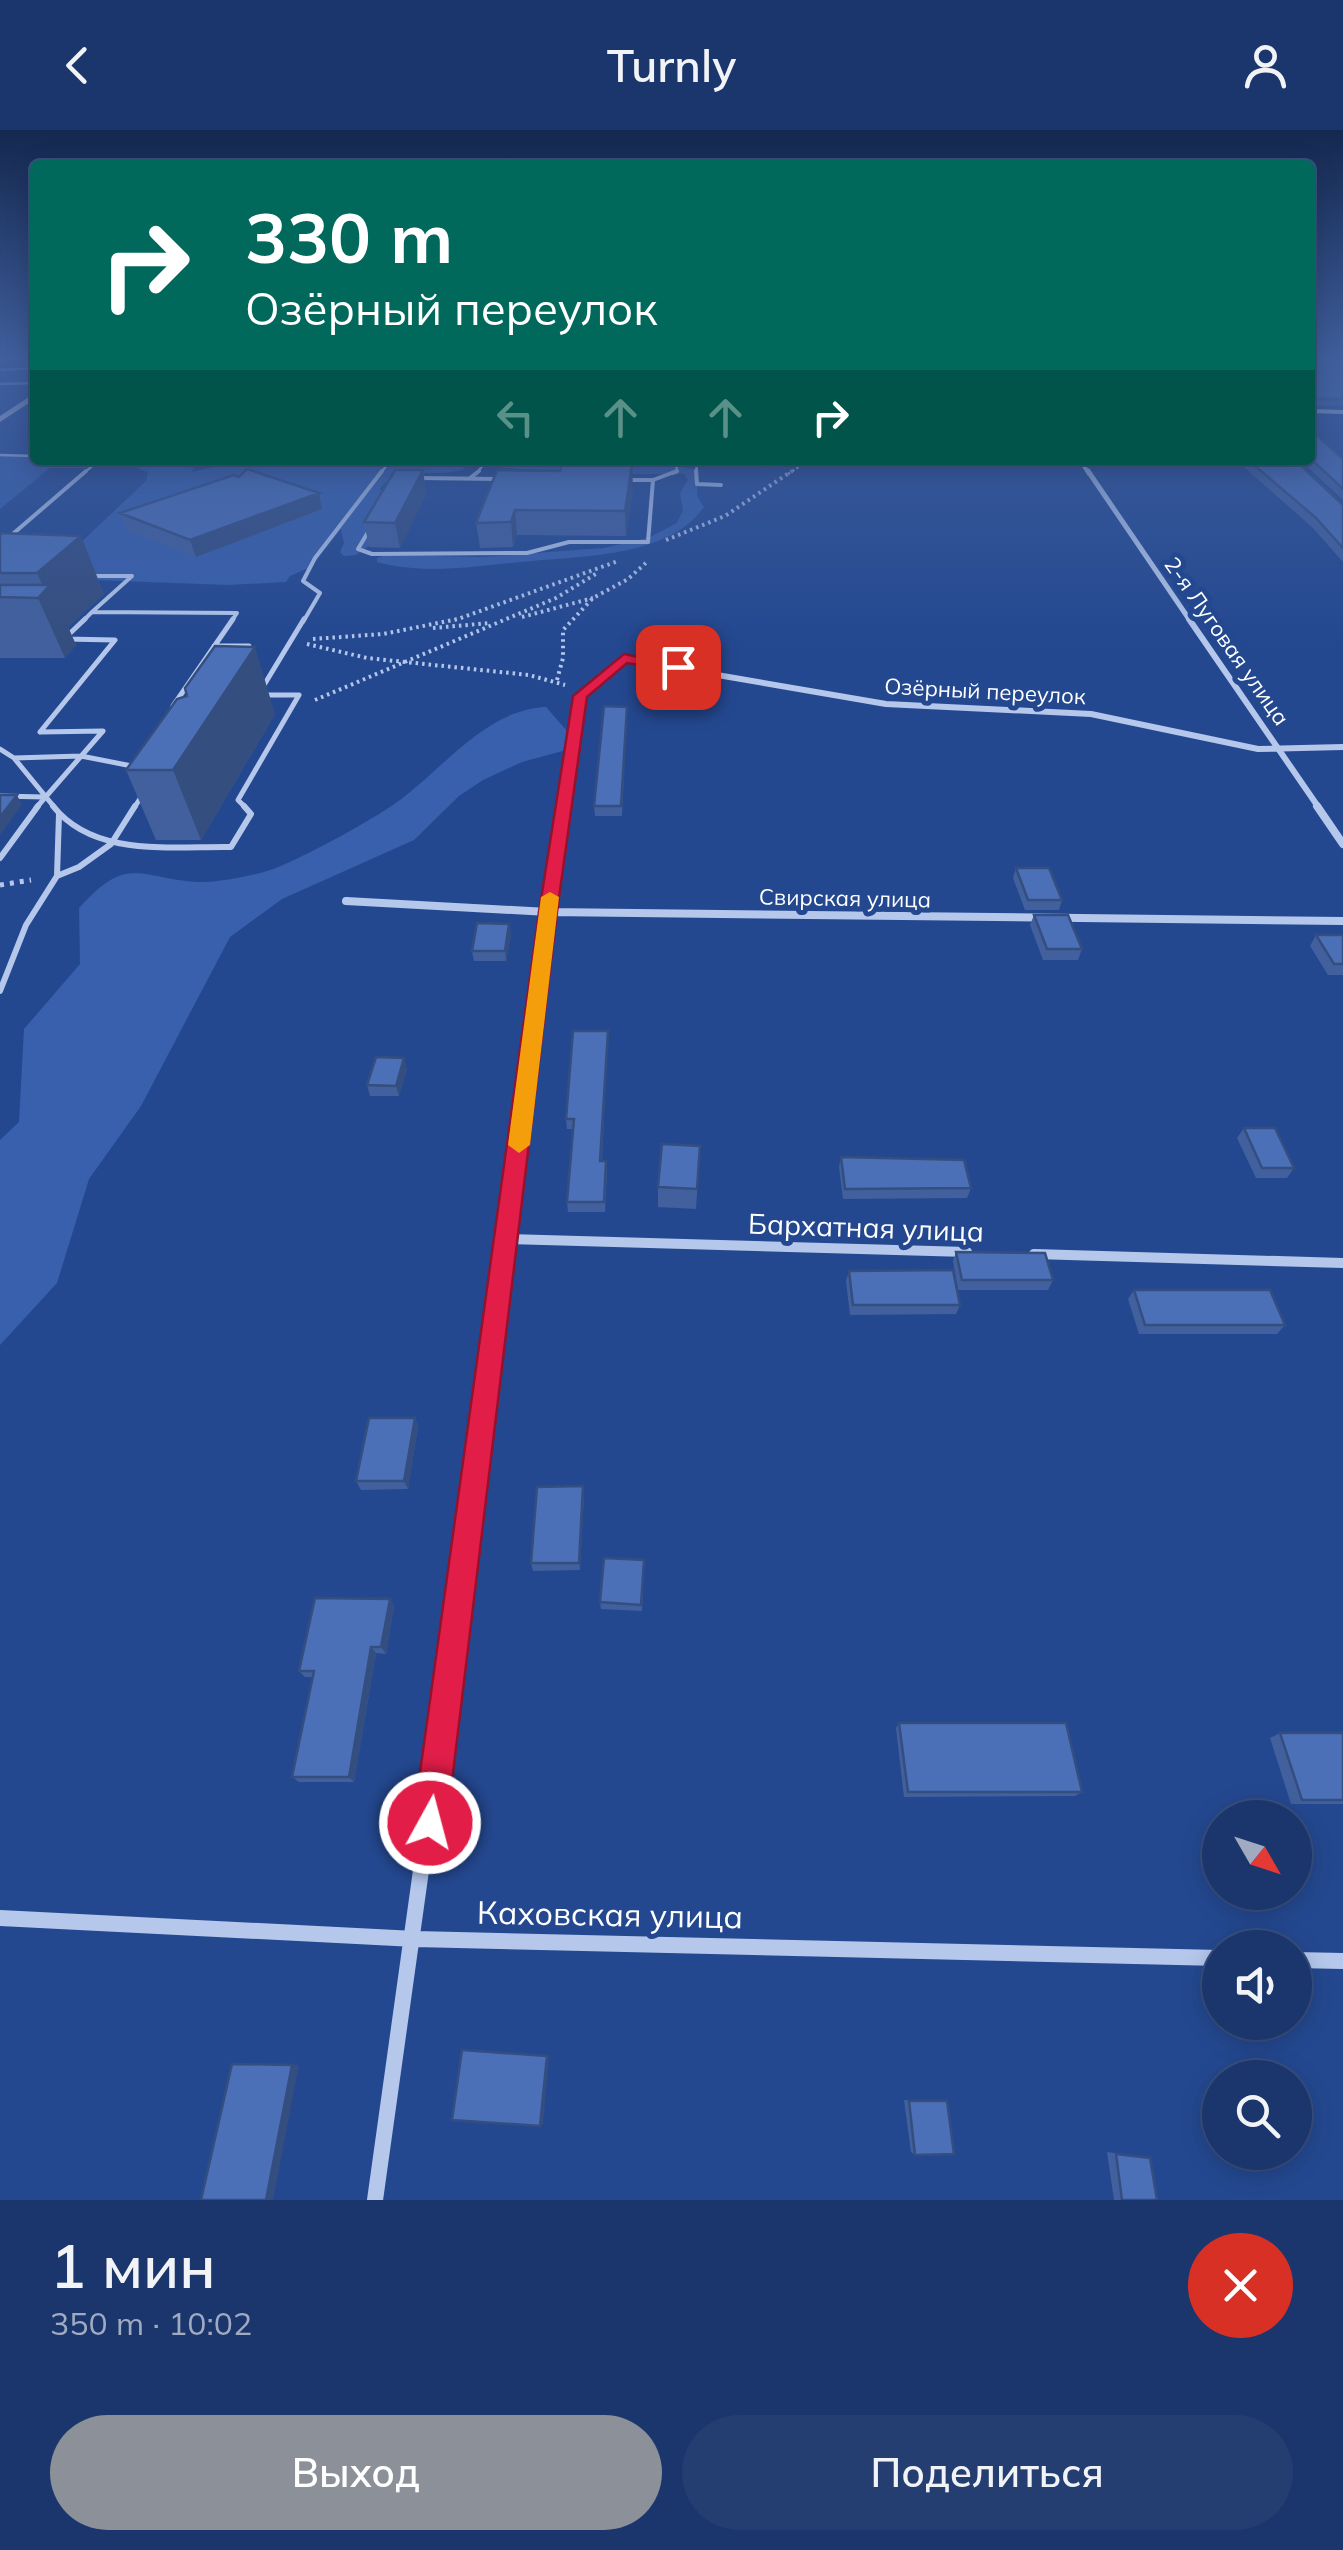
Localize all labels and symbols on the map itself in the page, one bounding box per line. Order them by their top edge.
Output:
street label: 2-я Луговая улица [1158,551,1296,731]
pin [636,625,721,710]
street label: Озёрный переулок [884,672,1087,710]
street label: Свирская улица [759,882,931,914]
street label: Бархатная улица [748,1205,984,1249]
position arrow [378,1771,482,1875]
north arrow [1202,1800,1312,1910]
street label: Каховская улица [477,1892,743,1936]

